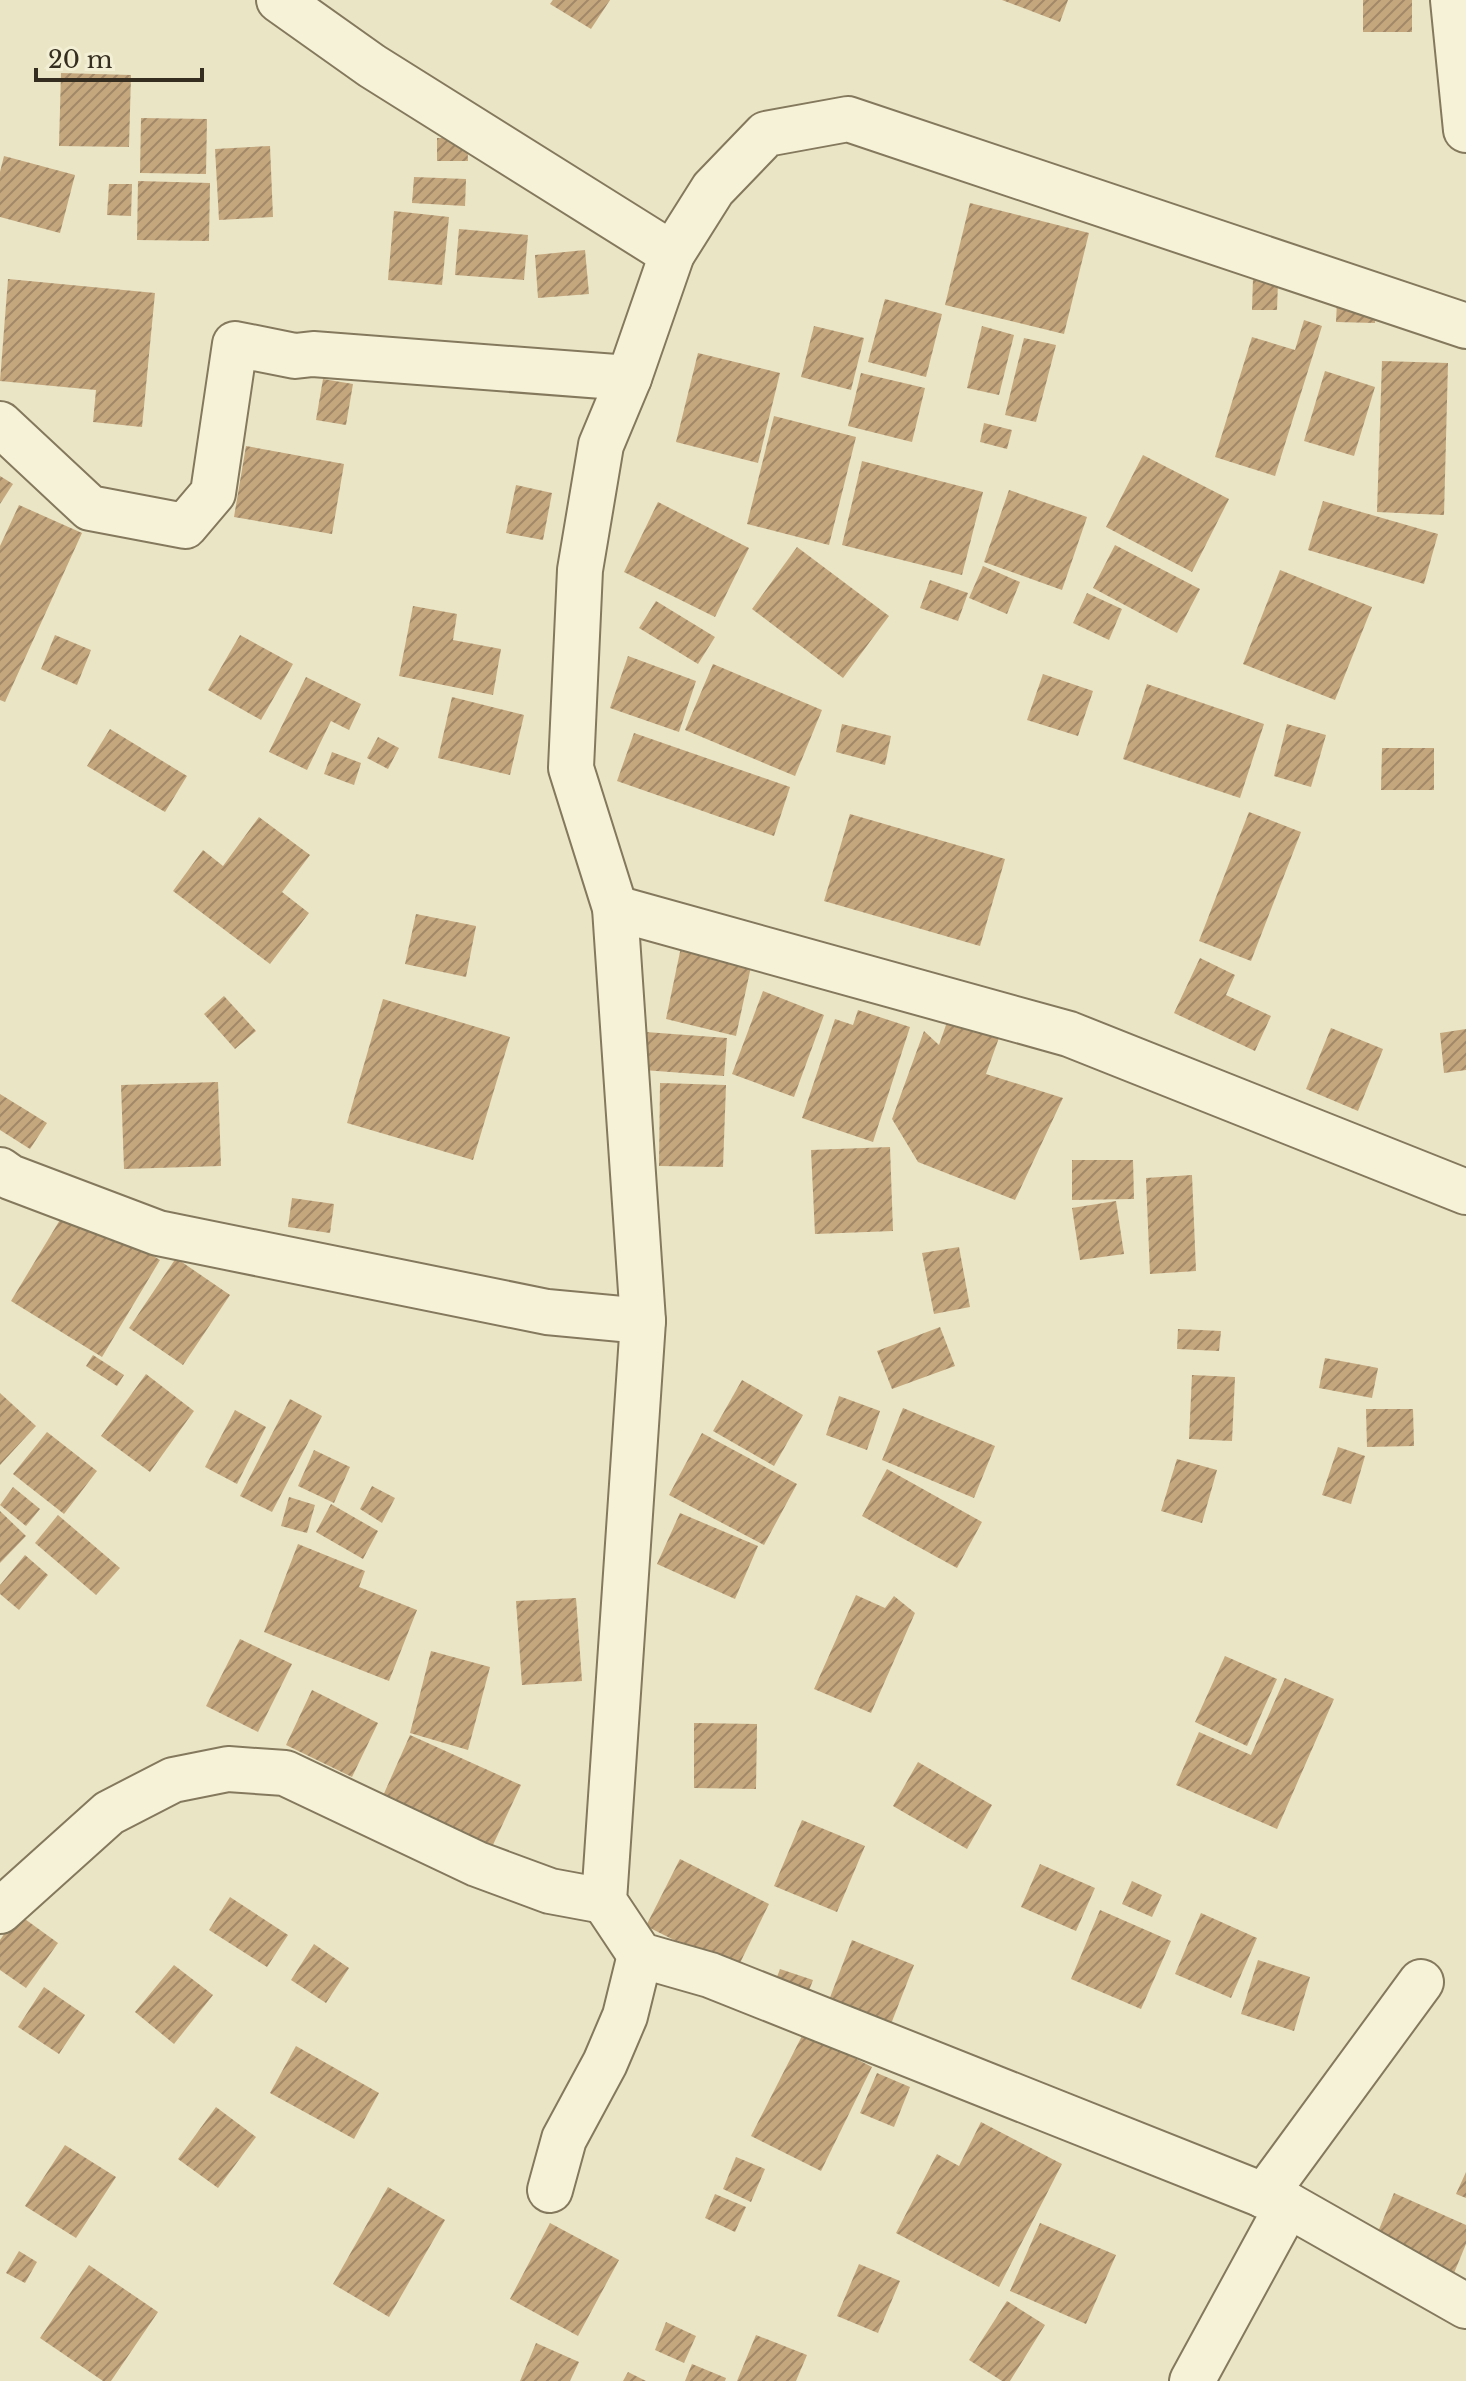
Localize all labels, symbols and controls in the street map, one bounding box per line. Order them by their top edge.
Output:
scale bar [36,32,202,82]
text: 20 m [48,45,113,74]

